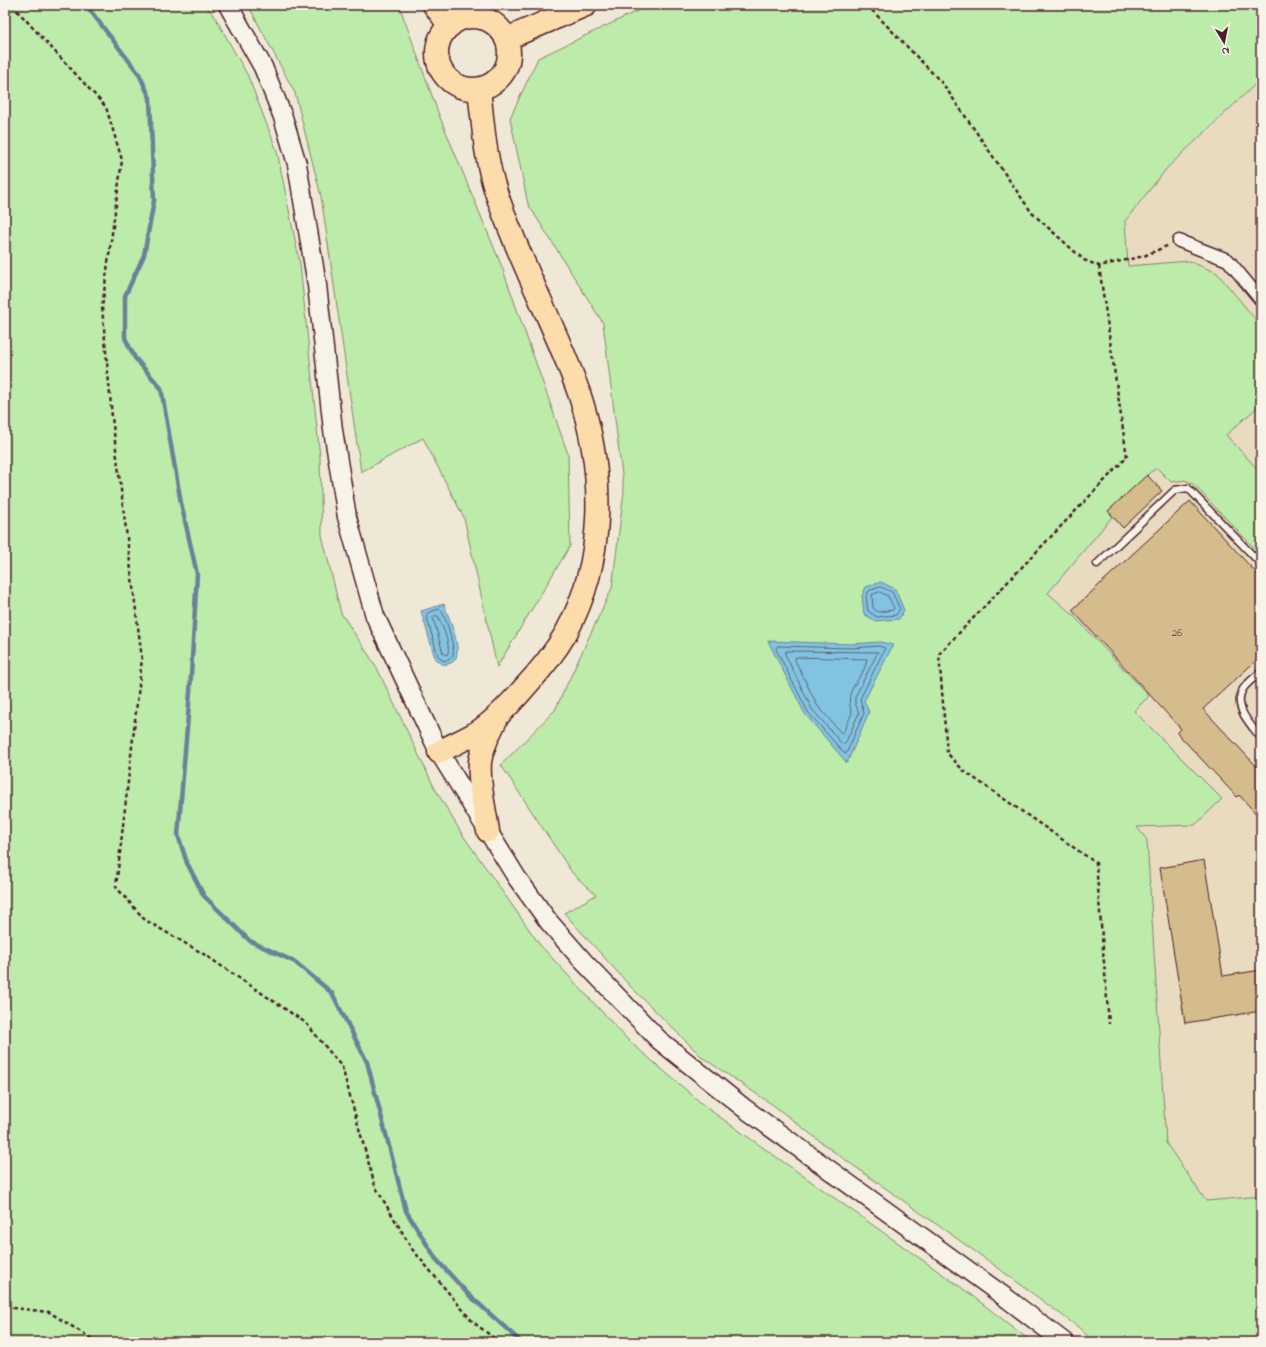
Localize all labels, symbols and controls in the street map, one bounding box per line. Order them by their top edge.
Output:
north arrow [1204,22,1244,62]
text: N [1221,42,1231,59]
house number: 26 [1172,625,1182,641]

